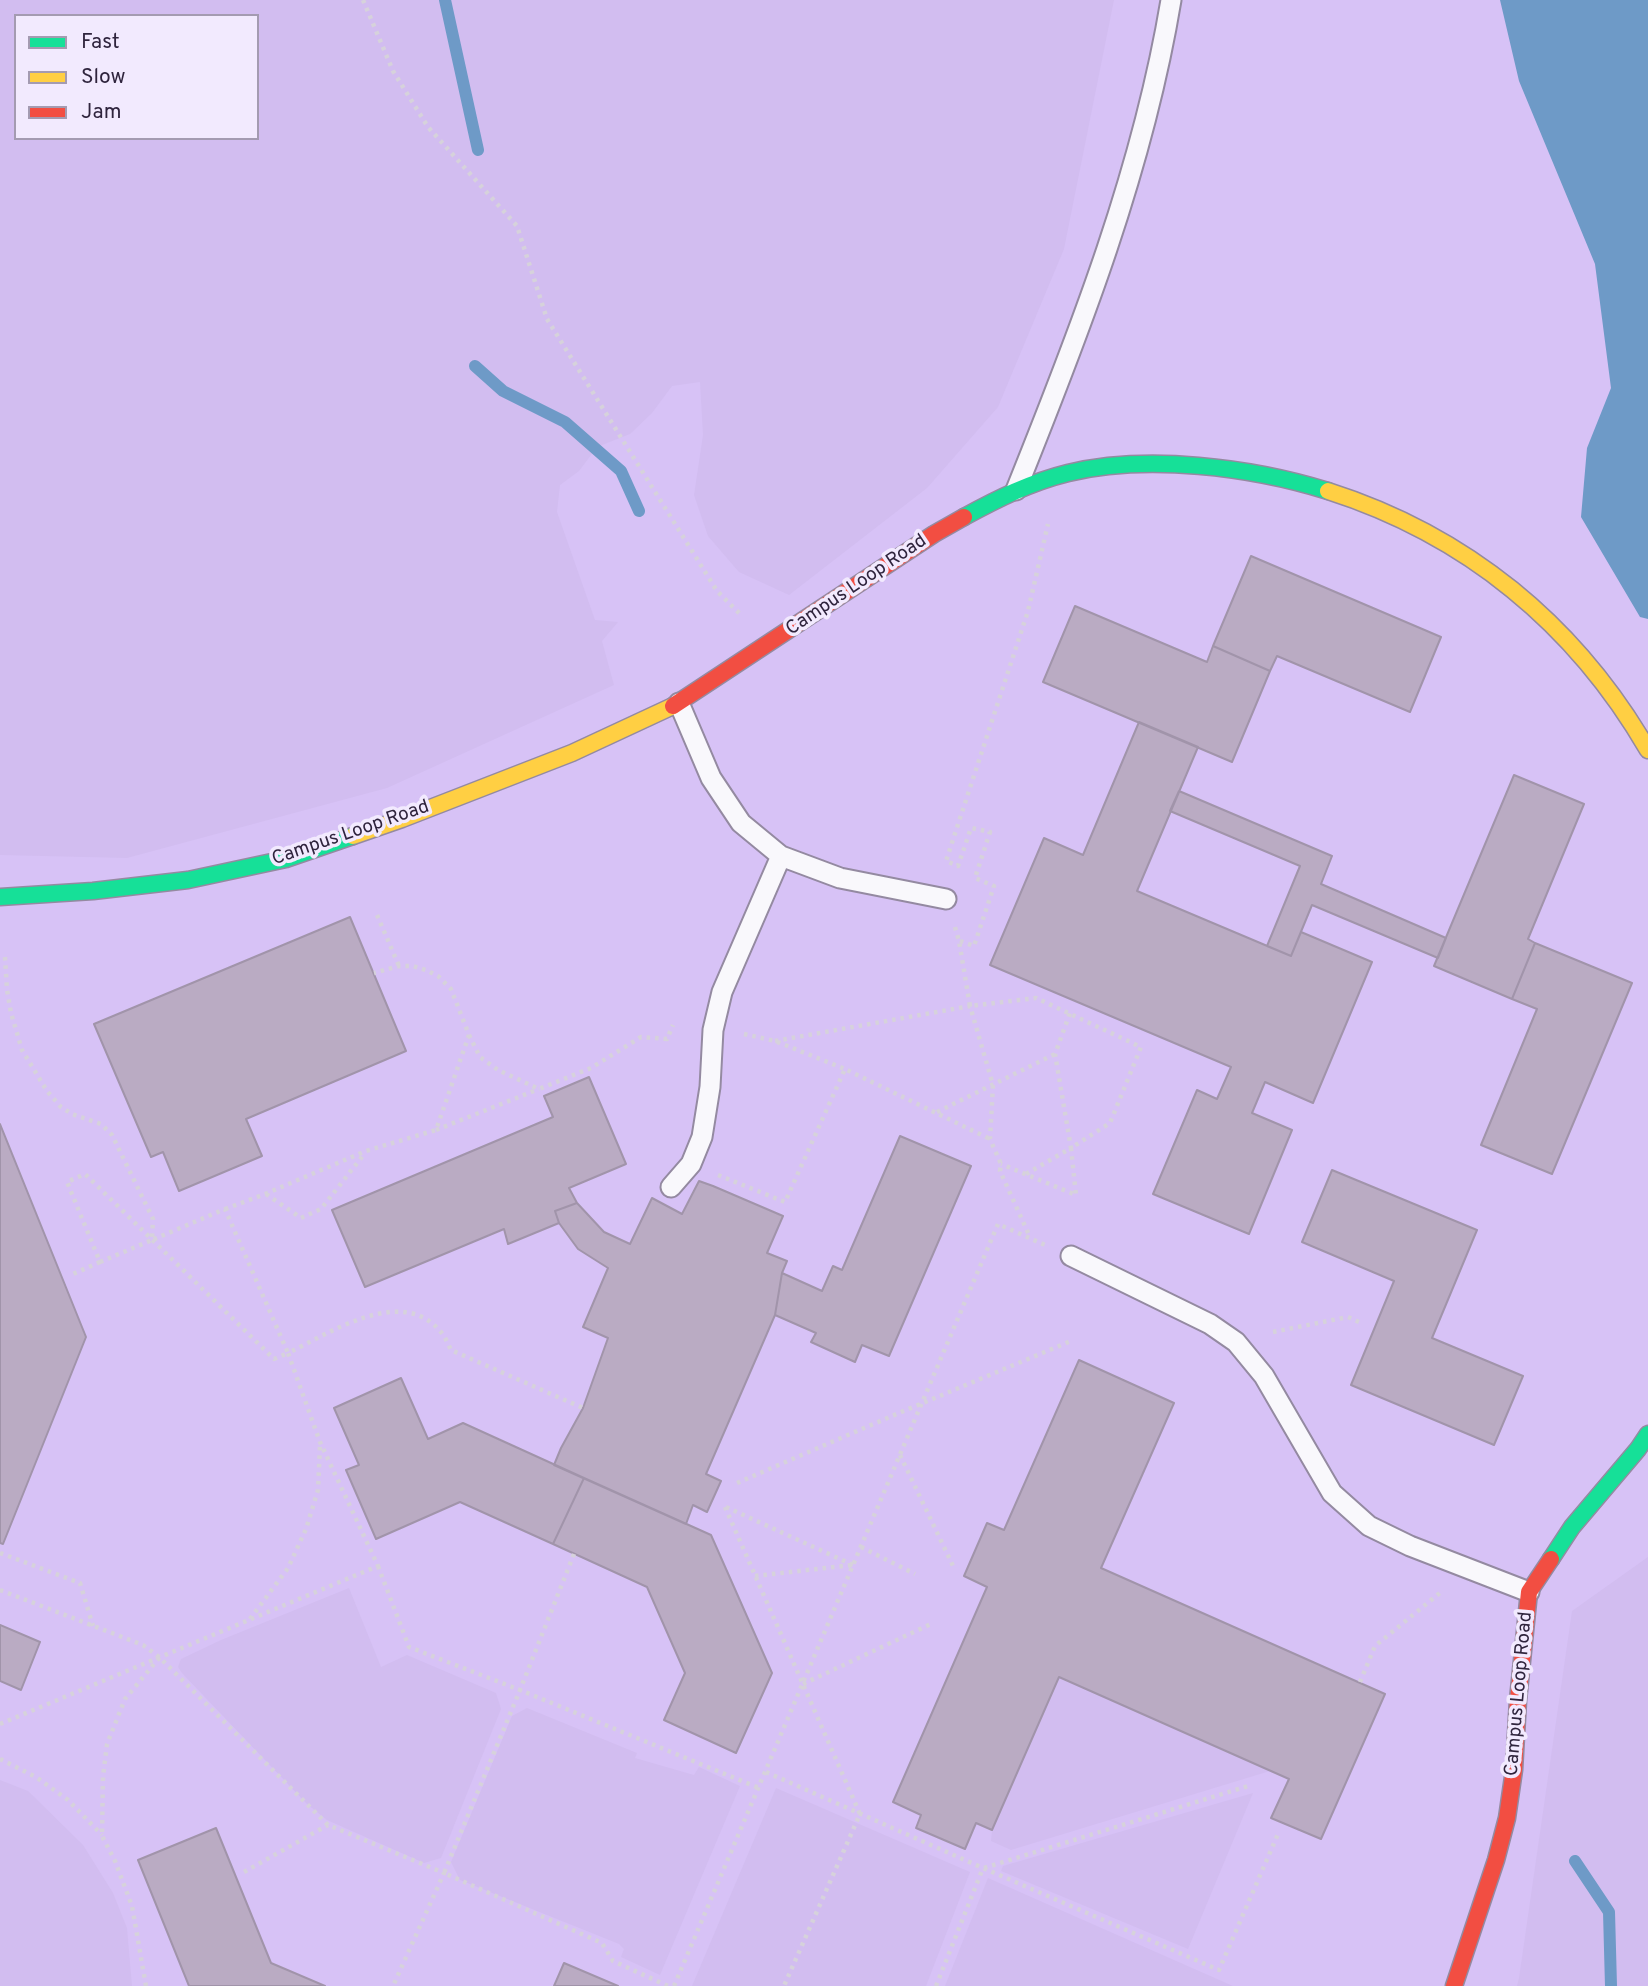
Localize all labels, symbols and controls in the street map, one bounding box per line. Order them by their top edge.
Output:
legend [14,14,259,140]
text: Fast [81,29,120,56]
text: Slow [81,64,126,91]
text: Jam [81,99,122,126]
street label: Campus Loop Road [782,530,932,642]
street label: Campus Loop Road [269,796,433,872]
street label: Campus Loop Road [1501,1611,1539,1777]

